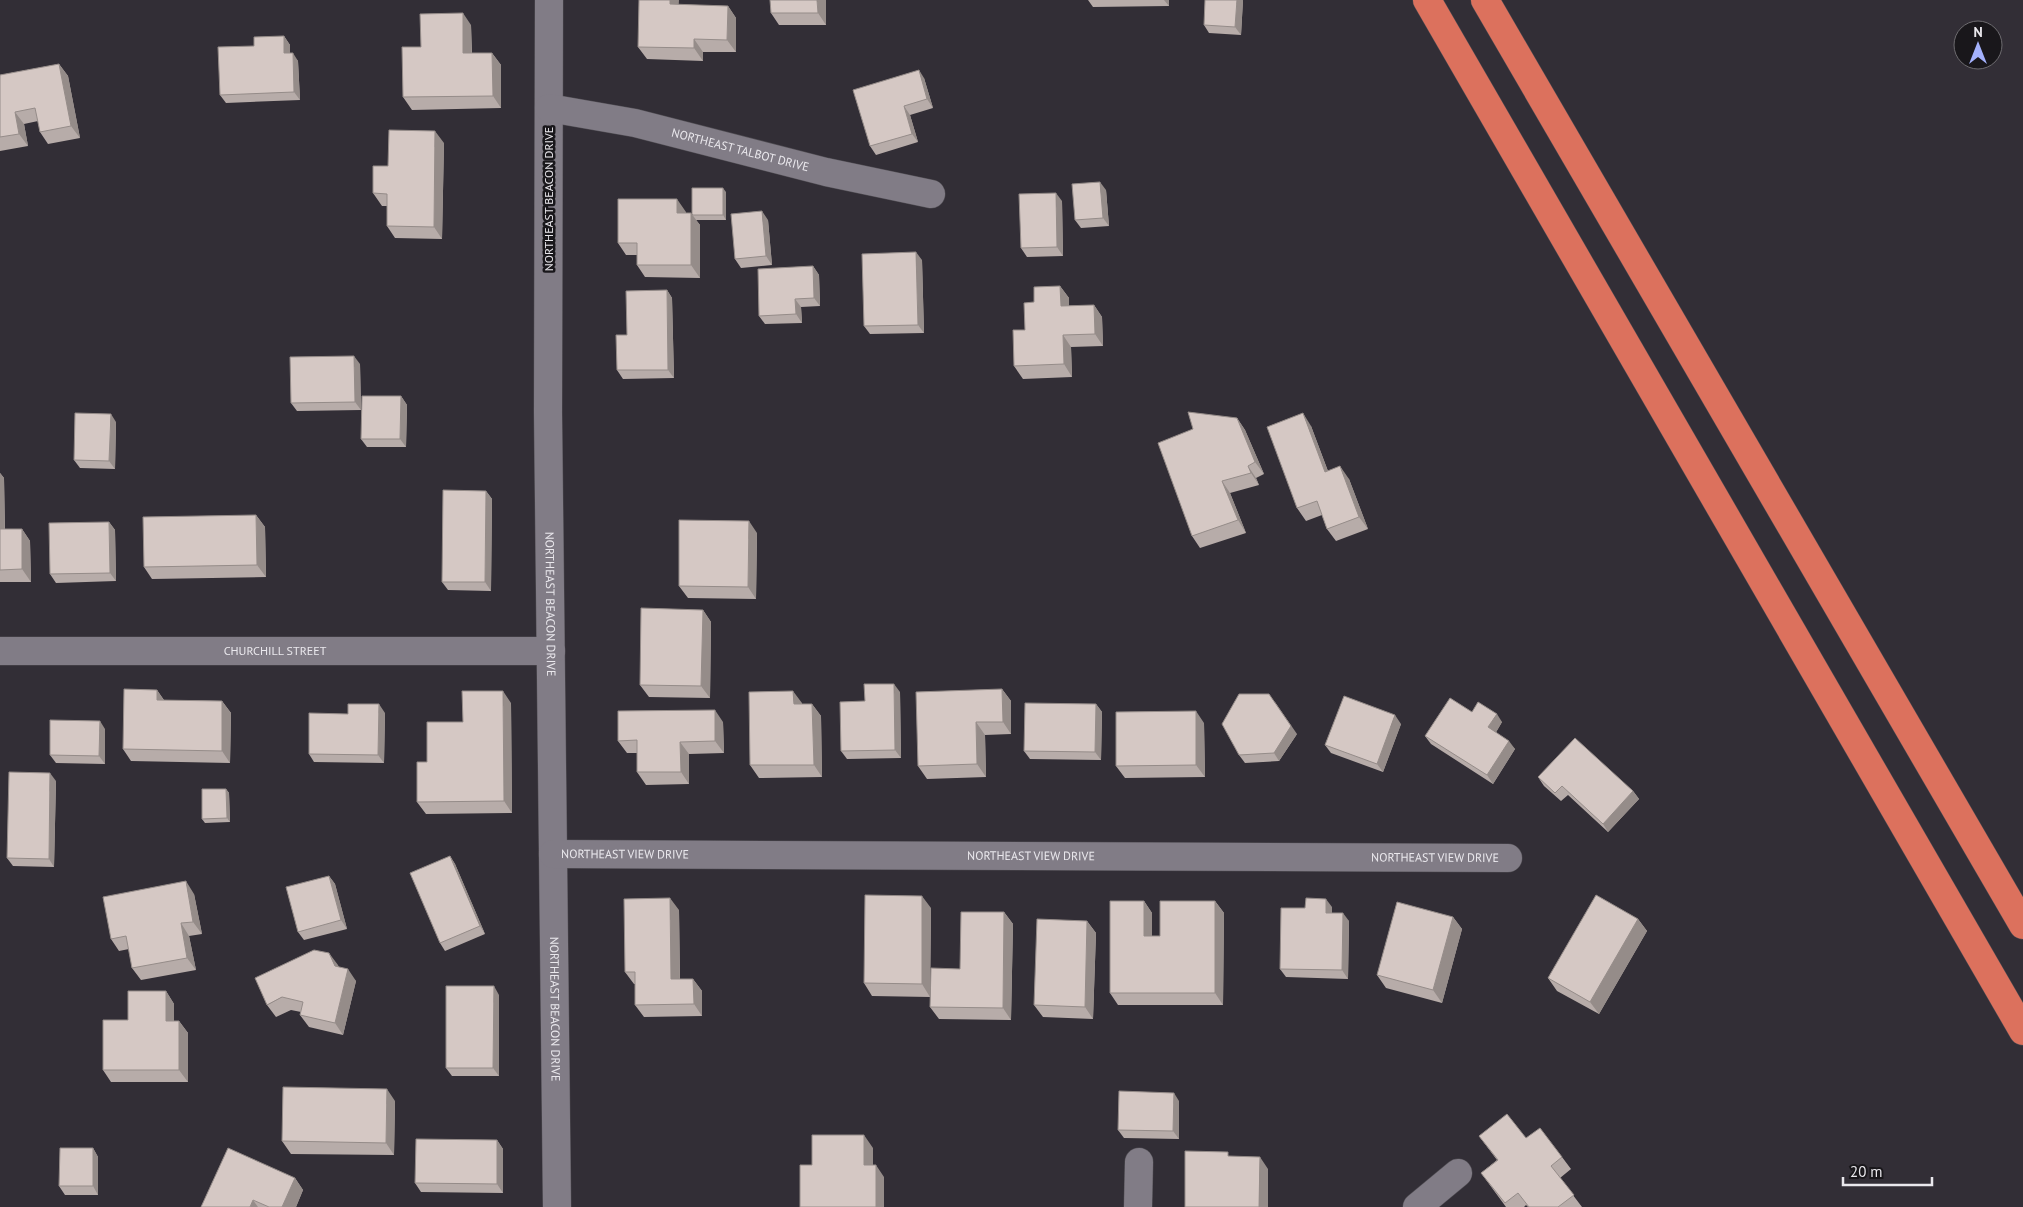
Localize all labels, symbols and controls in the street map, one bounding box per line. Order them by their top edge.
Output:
north arrow [1953,20,2003,70]
text: N [1973,23,1983,41]
street label: NORTHEAST TALBOT DRIVE [670,125,811,174]
street label: NORTHEAST BEACON DRIVE [541,127,556,271]
street label: NORTHEAST BEACON DRIVE [542,532,559,676]
street label: CHURCHILL STREET [224,643,327,658]
street label: NORTHEAST VIEW DRIVE [561,846,689,862]
street label: NORTHEAST VIEW DRIVE [967,848,1095,863]
street label: NORTHEAST VIEW DRIVE [1371,849,1499,865]
street label: NORTHEAST BEACON DRIVE [547,937,564,1081]
scale bar [1843,1154,1932,1186]
text: 20 m [1850,1162,1883,1181]

